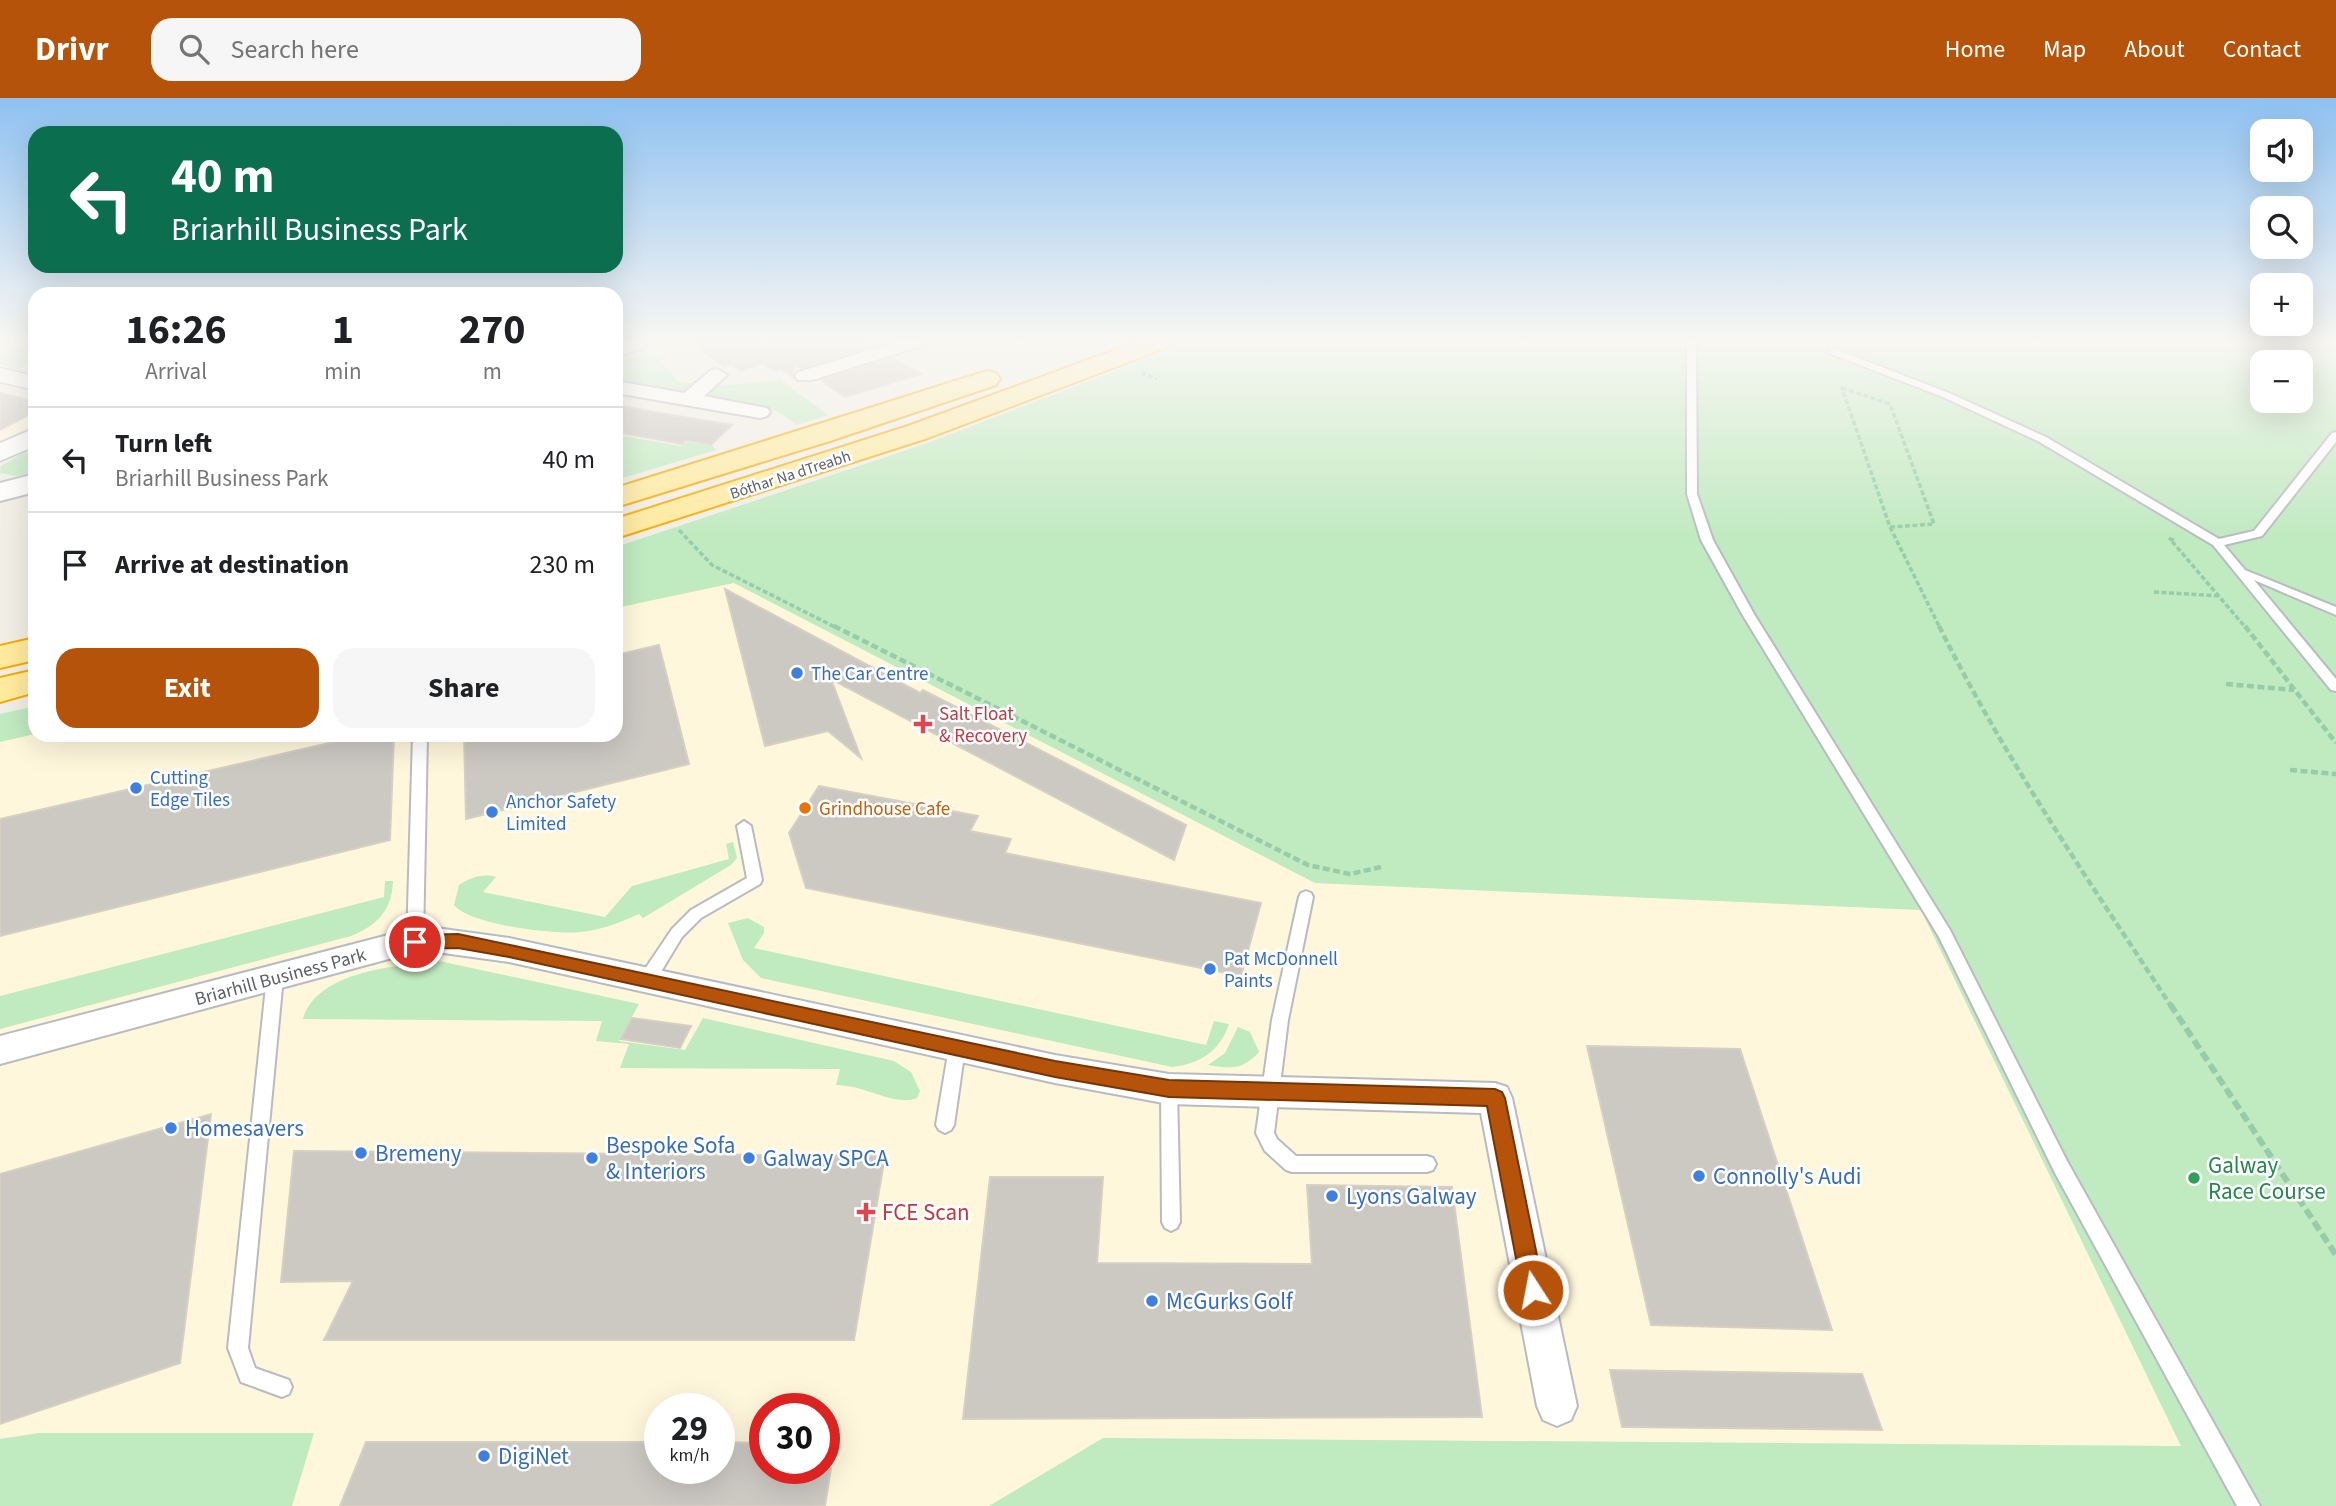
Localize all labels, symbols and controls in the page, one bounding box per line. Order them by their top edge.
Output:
search box [151,18,641,81]
text: Drivr [35,26,109,73]
icon: search [175,30,213,68]
text: Search here [231,31,359,68]
text: Home [1945,32,2005,67]
text: Map [2043,32,2086,67]
text: About [2124,32,2185,67]
text: Contact [2223,32,2301,67]
map controls [2250,119,2313,413]
button: sound [2250,119,2313,182]
text: 40 m [171,142,275,212]
icon: left [56,154,147,245]
button: search [2250,196,2313,259]
text: Briarhill Business Park [171,207,468,253]
button: + [2250,273,2313,336]
text: 16:26 [125,300,227,360]
text: 1 [332,300,354,360]
text: 270 [459,300,526,360]
button: − [2250,350,2313,413]
text: Arrival [145,355,207,388]
text: min [324,355,362,388]
text: m [483,355,502,388]
text: Turn left [115,425,212,462]
icon: left [56,441,94,479]
text: 40 m [542,441,595,478]
street label: Bóthar Na dTreabh [727,445,854,505]
text: Briarhill Business Park [115,462,328,495]
icon: arrive [56,546,94,584]
text: Arrive at destination [115,546,349,583]
text: 230 m [529,546,595,583]
button: Exit [56,648,319,728]
button: Share [333,648,595,728]
place label: The Car Centre [811,661,928,688]
marker: The Car Centre [789,665,805,681]
place label: Salt Float & Recovery [939,701,1027,750]
marker: Salt Float & Recovery [913,714,933,734]
place label: Cutting Edge Tiles [150,765,230,814]
marker: Cutting Edge Tiles [128,780,144,796]
place label: Anchor Safety Limited [506,789,616,838]
place label: Grindhouse Cafe [819,796,950,823]
marker: Grindhouse Cafe [797,800,813,816]
marker: Anchor Safety Limited [484,804,500,820]
pin [385,912,445,972]
icon: arrive [396,923,434,961]
street label: Briarhill Business Park [192,941,370,1013]
place label: Pat McDonnell Paints [1224,946,1338,995]
marker: Pat McDonnell Paints [1202,961,1218,977]
place label: Homesavers [185,1112,304,1145]
marker: Homesavers [163,1120,179,1136]
place label: Bespoke Sofa & Interiors [606,1129,735,1188]
place label: Bremeny [375,1137,462,1170]
place label: Galway SPCA [763,1142,889,1175]
marker: Bremeny [353,1145,369,1161]
place label: Galway Race Course [2208,1149,2326,1208]
marker: Bespoke Sofa & Interiors [584,1150,600,1166]
marker: Galway SPCA [741,1150,757,1166]
place label: Connolly's Audi [1713,1160,1861,1193]
marker: Connolly's Audi [1691,1168,1707,1184]
marker: Galway Race Course [2186,1170,2202,1186]
place label: Lyons Galway [1346,1180,1477,1213]
marker: Lyons Galway [1324,1188,1340,1204]
place label: FCE Scan [882,1196,970,1229]
marker: FCE Scan [856,1202,876,1222]
position arrow [1496,1253,1570,1327]
place label: McGurks Golf [1166,1285,1294,1318]
marker: McGurks Golf [1144,1293,1160,1309]
speed limit sign: 30 [749,1393,840,1484]
text: 29 [671,1404,708,1454]
place label: DigiNet [498,1440,569,1473]
text: km/h [670,1443,709,1468]
marker: DigiNet [476,1448,492,1464]

